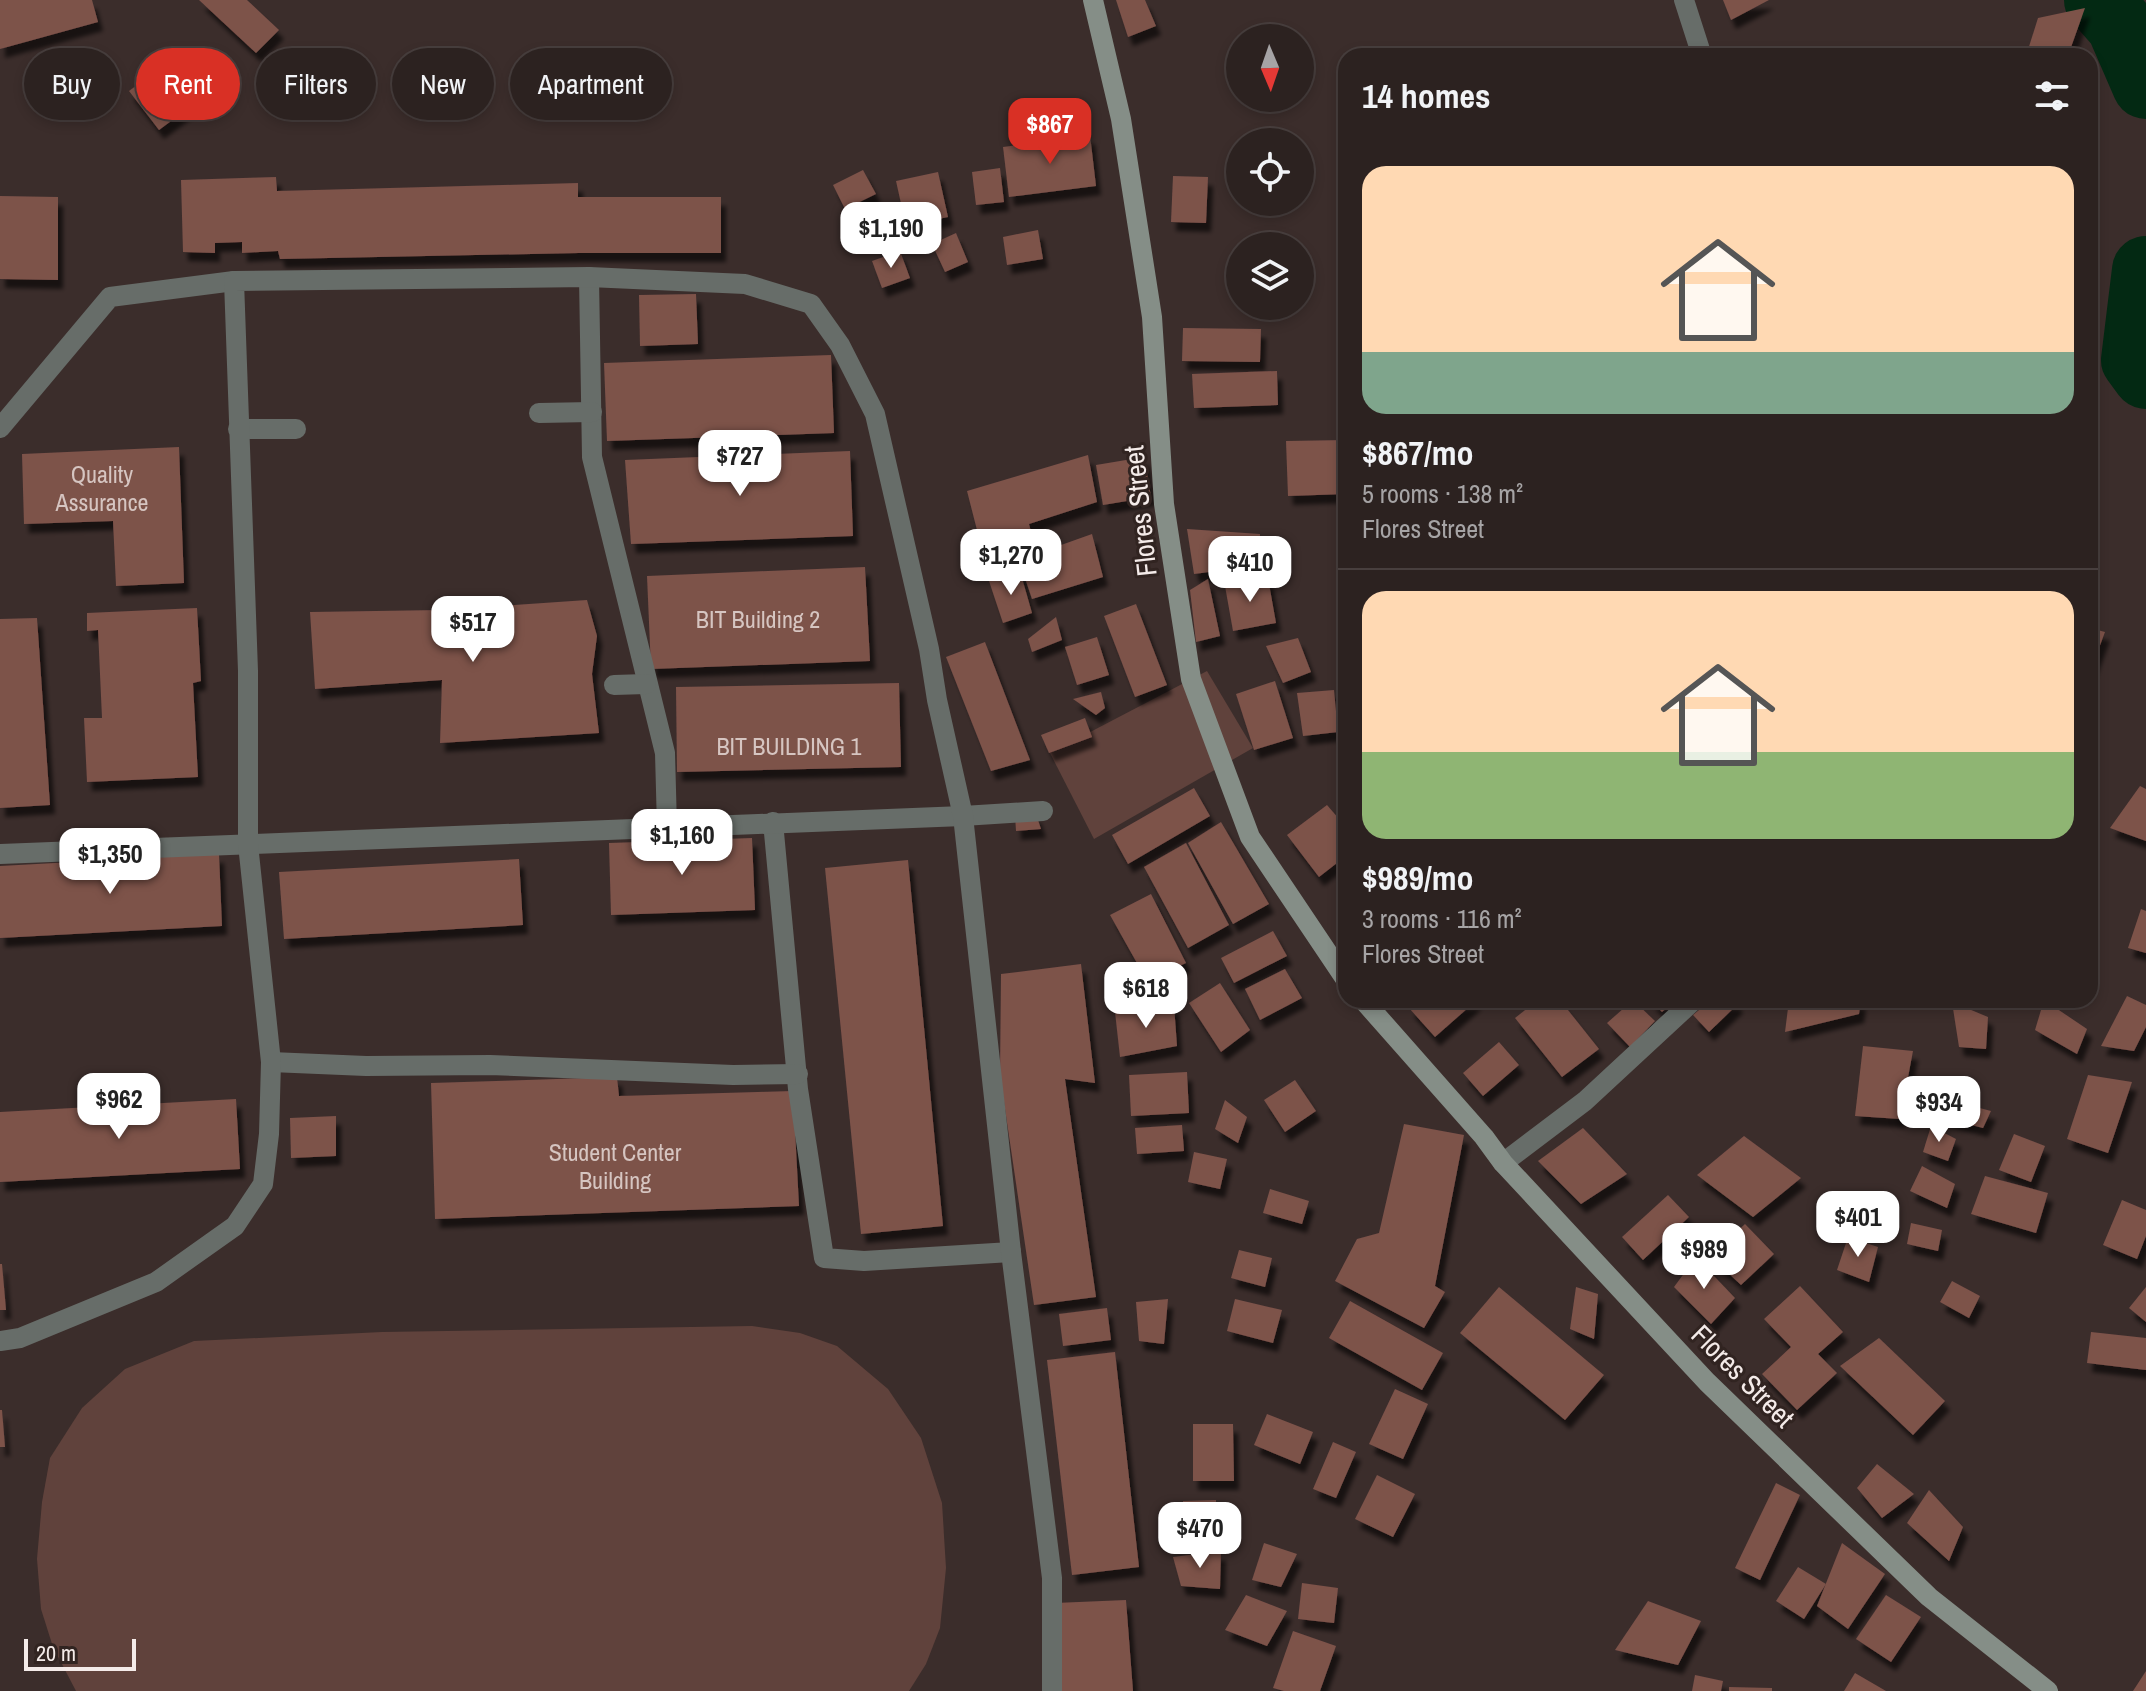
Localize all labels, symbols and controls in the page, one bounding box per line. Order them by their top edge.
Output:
north arrow [1226,24,1314,112]
map controls [1226,24,1314,320]
chip: Buy [24,48,120,120]
chip: Rent [136,48,240,120]
chip: Filters [256,48,376,120]
chip: New [392,48,494,120]
chip: Apartment [510,48,672,120]
text: 14 homes [1362,73,1491,119]
icon: filters [2030,74,2074,118]
pin: $867 [1003,98,1097,166]
text: $867 [1026,106,1074,141]
button: locate [1226,128,1314,216]
pin: $1,190 [826,202,956,270]
text: $1,190 [858,210,924,245]
icon: home [1646,218,1790,362]
button: layers [1226,232,1314,320]
pin: $727 [693,430,787,498]
text: $867/mo [1362,430,1474,476]
text: $727 [716,438,764,473]
street label: Flores Street [1114,444,1166,578]
house number: Quality Assurance [55,458,148,518]
text: 5 rooms · 138 m² [1362,476,1523,511]
text: Flores Street [1362,511,1484,546]
pin: $1,270 [946,529,1076,597]
pin: $410 [1203,536,1297,604]
text: $1,270 [978,537,1044,572]
text: $410 [1226,544,1274,579]
pin: $517 [426,596,520,664]
house number: BIT Building 2 [696,603,820,635]
text: $517 [449,604,497,639]
icon: home [1646,643,1790,787]
house number: BIT BUILDING 1 [716,730,862,762]
pin: $1,160 [617,809,747,877]
text: $1,160 [649,817,715,852]
pin: $1,350 [45,828,175,896]
text: $1,350 [77,836,143,871]
text: $989/mo [1362,855,1474,901]
text: 3 rooms · 116 m² [1362,901,1522,936]
text: Flores Street [1362,936,1484,971]
pin: $618 [1099,962,1193,1030]
text: $618 [1122,970,1170,1005]
pin: $962 [72,1073,166,1141]
pin: $934 [1892,1076,1986,1144]
text: $962 [95,1081,143,1116]
text: $934 [1915,1084,1963,1119]
house number: Student Center Building [549,1136,682,1196]
pin: $401 [1811,1191,1905,1259]
text: $401 [1834,1199,1882,1234]
pin: $989 [1657,1223,1751,1291]
text: $989 [1680,1231,1728,1266]
street label: Flores Street [1683,1316,1803,1436]
pin: $470 [1153,1502,1247,1570]
text: $470 [1176,1510,1224,1545]
scale bar [24,1635,136,1671]
text: 20 m [36,1638,76,1668]

